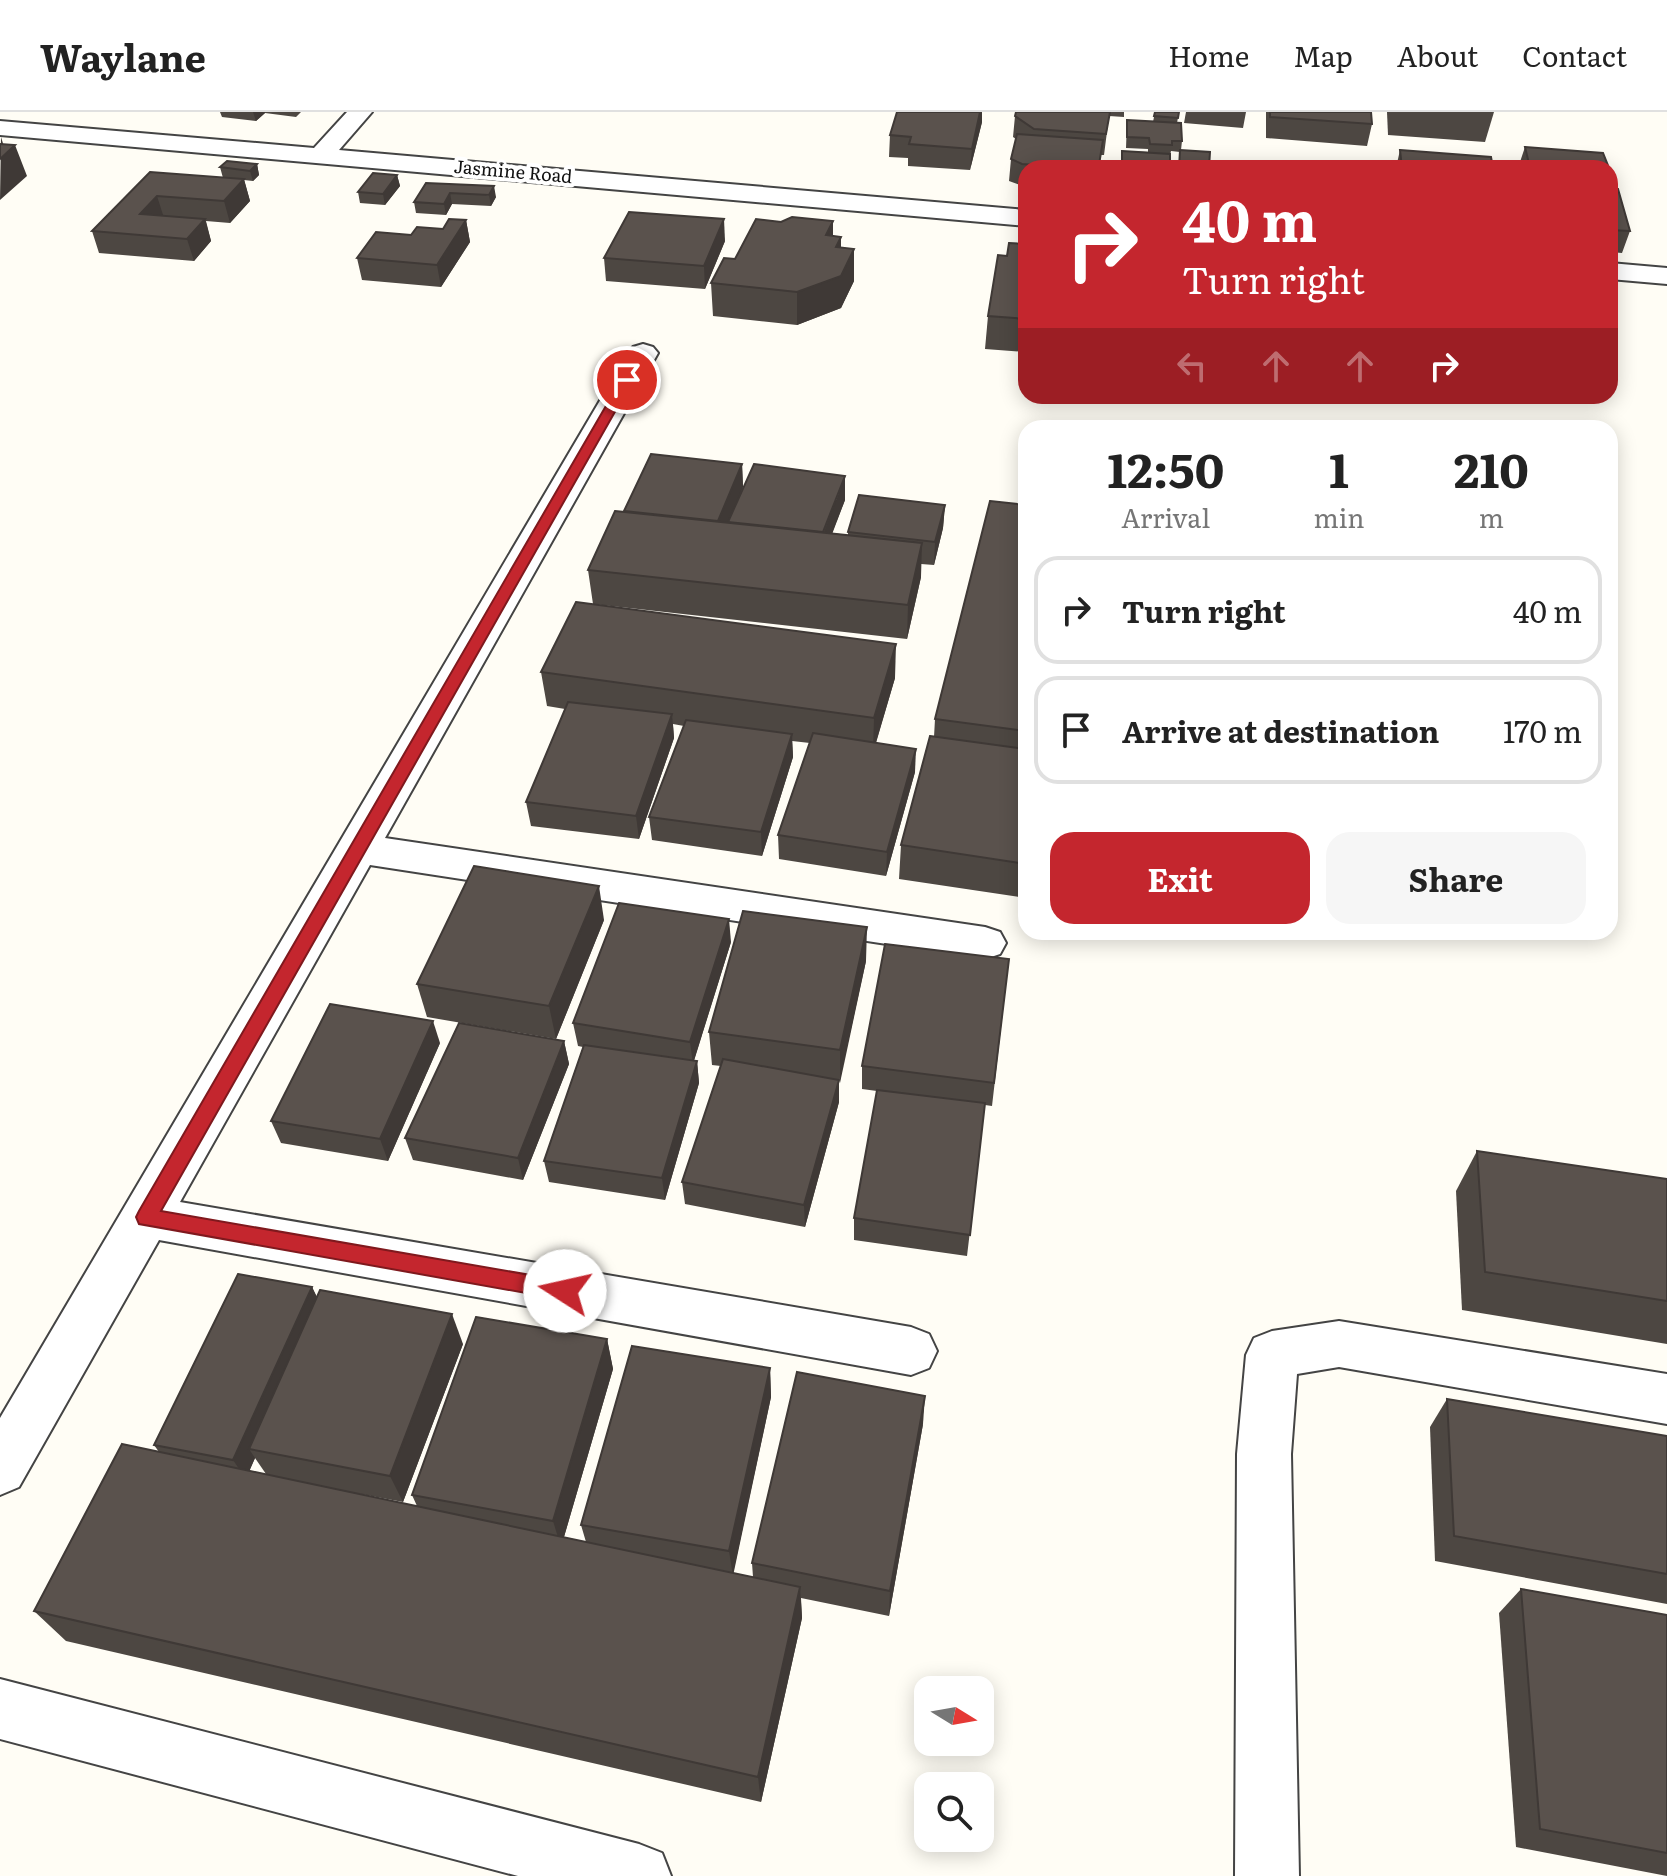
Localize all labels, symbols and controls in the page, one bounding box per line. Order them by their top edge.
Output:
text: Waylane [40,27,206,84]
text: Home [1168,34,1249,76]
text: Map [1293,34,1353,76]
text: About [1397,34,1478,76]
text: Contact [1522,34,1627,76]
street label: Jasmine Road [453,152,574,189]
text: 40 m [1182,176,1317,259]
icon: right [1050,192,1154,296]
text: Turn right [1182,252,1365,305]
icon: left [1170,344,1214,388]
icon: ahead [1254,344,1298,388]
icon: ahead [1338,344,1382,388]
icon: right [1422,344,1466,388]
pin [593,346,661,414]
icon: arrive [605,358,649,402]
text: 12:50 [1107,432,1224,503]
text: 1 [1329,432,1349,503]
text: 210 [1454,432,1529,503]
text: Arrival [1121,497,1210,536]
text: min [1313,497,1365,536]
text: m [1479,497,1504,536]
icon: right [1054,588,1098,632]
text: Turn right [1122,588,1286,632]
text: 40 m [1513,588,1582,632]
icon: arrive [1054,708,1098,752]
text: Arrive at destination [1122,708,1439,752]
text: 170 m [1503,708,1582,752]
button: Exit [1050,832,1310,924]
button: Share [1326,832,1586,924]
position arrow [523,1249,607,1333]
north arrow [914,1676,994,1756]
map controls [914,1676,994,1852]
button: search [914,1772,994,1852]

